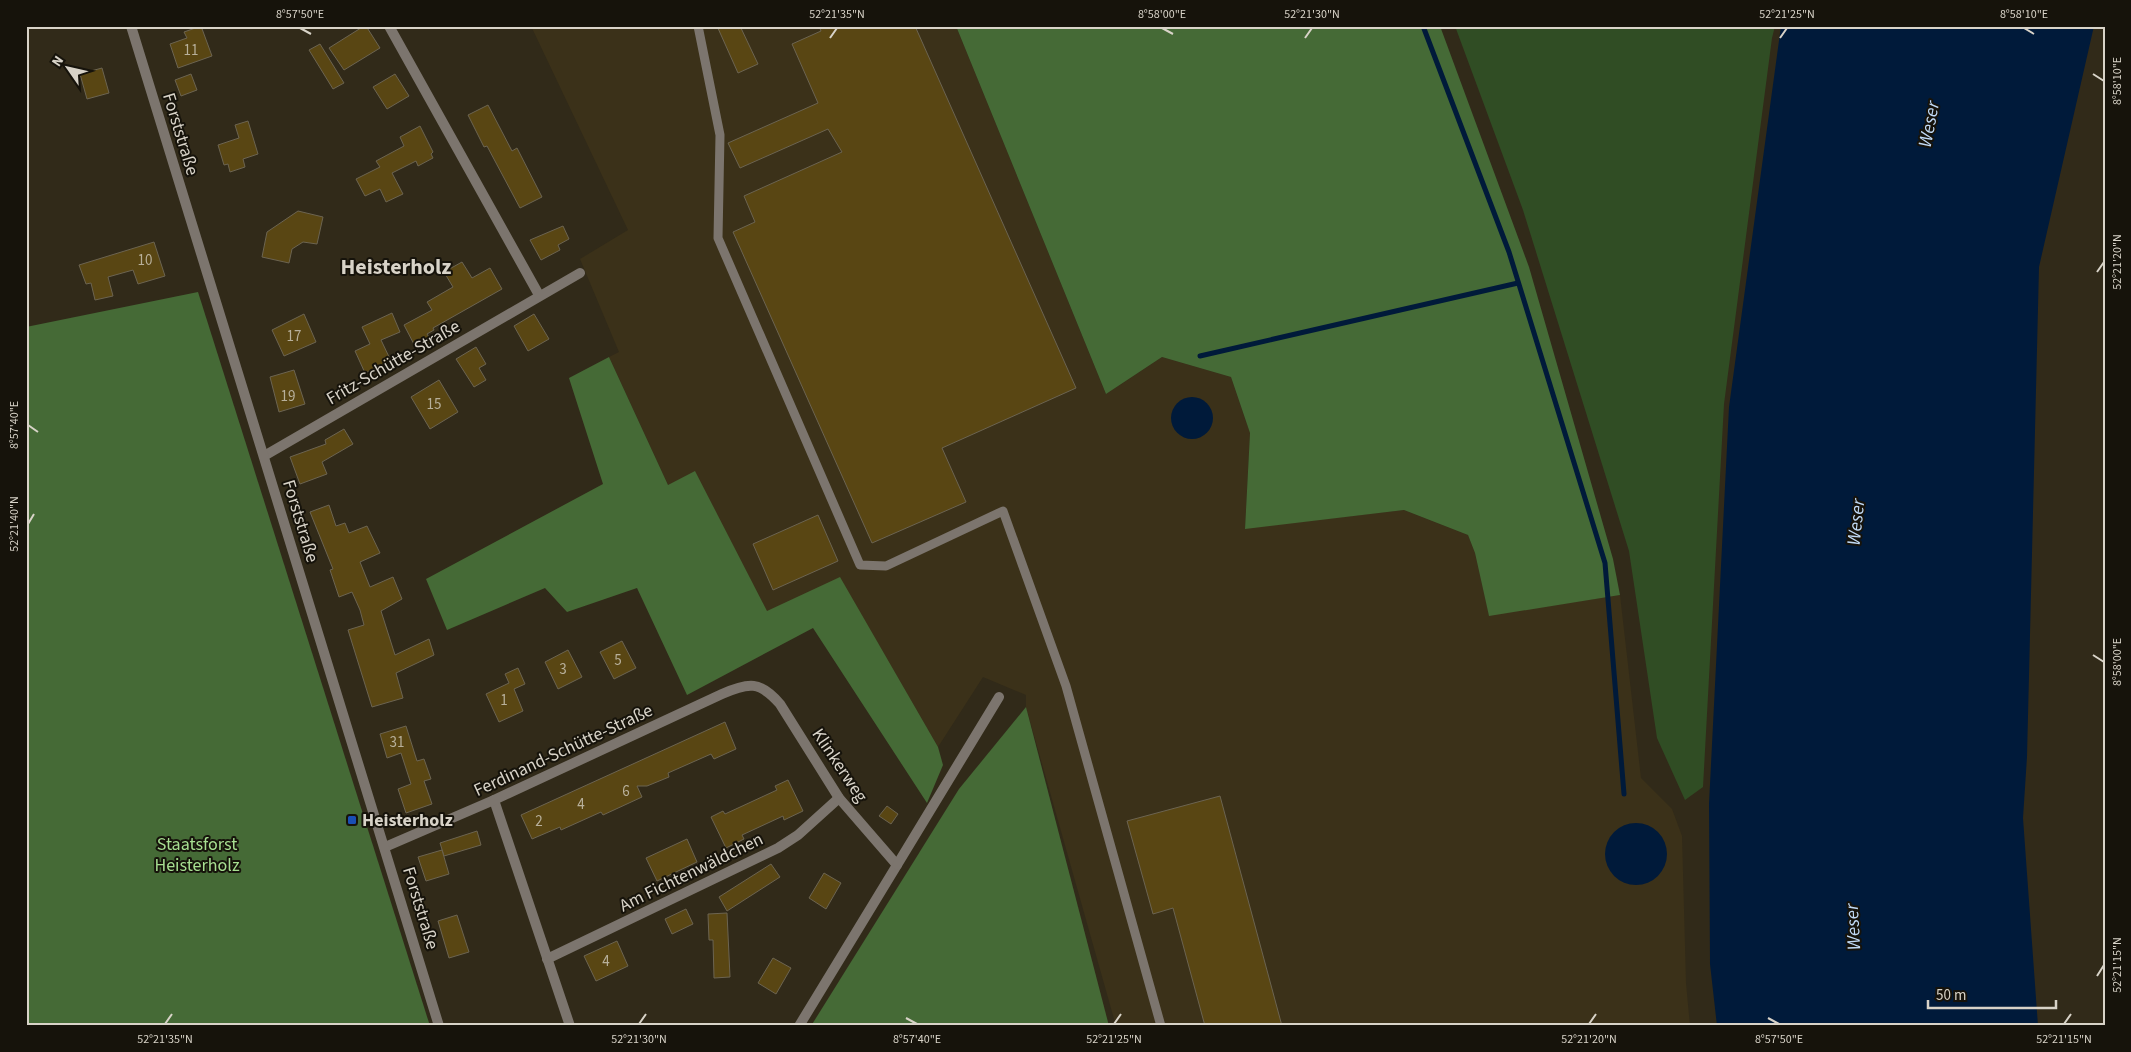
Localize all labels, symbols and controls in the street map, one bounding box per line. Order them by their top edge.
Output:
text: 8°57'50"E [276,6,324,23]
text: 52°21'35"N [809,6,865,23]
text: 8°58'00"E [1138,6,1186,23]
text: 52°21'30"N [1284,6,1340,23]
text: 52°21'25"N [1759,6,1815,23]
text: 8°58'10"E [2000,6,2048,23]
house number: 11 [184,40,198,61]
north arrow [42,42,92,92]
text: N [47,52,69,71]
text: 8°58'10"E [2109,57,2126,105]
street label: Forststraße [156,90,205,179]
water label: Weser [1912,97,1947,150]
text: 52°21'20"N [2109,234,2126,290]
house number: 10 [138,250,152,271]
district label: Heisterholz [341,251,451,283]
street label: Fritz-Schütte-Straße [322,314,465,411]
house number: 17 [287,326,301,347]
house number: 19 [281,386,295,407]
house number: 15 [427,394,441,415]
text: 8°57'40"E [6,401,23,449]
street label: Forststraße [276,477,325,566]
text: 52°21'40"N [6,496,23,552]
water label: Weser [1841,496,1873,547]
text: 8°58'00"E [2109,638,2126,686]
house number: 5 [614,650,622,671]
house number: 3 [559,659,567,680]
house number: 1 [500,690,508,711]
street label: Ferdinand-Schütte-Straße [470,698,657,803]
street label: Klinkerweg [806,723,873,807]
house number: 31 [390,732,404,753]
house number: 6 [622,781,630,802]
house number: 4 [577,794,585,815]
place label: Heisterholz [362,808,453,833]
house number: 2 [535,811,543,832]
marker: Heisterholz [346,814,358,826]
street label: Am Fichtenwäldchen [615,827,767,918]
park label: Staatsforst Heisterholz [154,832,240,878]
street label: Forststraße [396,864,445,953]
water label: Weser [1839,901,1868,951]
text: 52°21'15"N [2109,937,2126,993]
house number: 4 [602,951,610,972]
scale bar [1928,977,2056,1009]
text: 50 m [1936,985,1966,1006]
text: 52°21'35"N [137,1031,193,1048]
text: 52°21'30"N [611,1031,667,1048]
text: 8°57'40"E [893,1031,941,1048]
text: 52°21'25"N [1086,1031,1142,1048]
text: 52°21'20"N [1561,1031,1617,1048]
text: 8°57'50"E [1755,1031,1803,1048]
text: 52°21'15"N [2036,1031,2092,1048]

